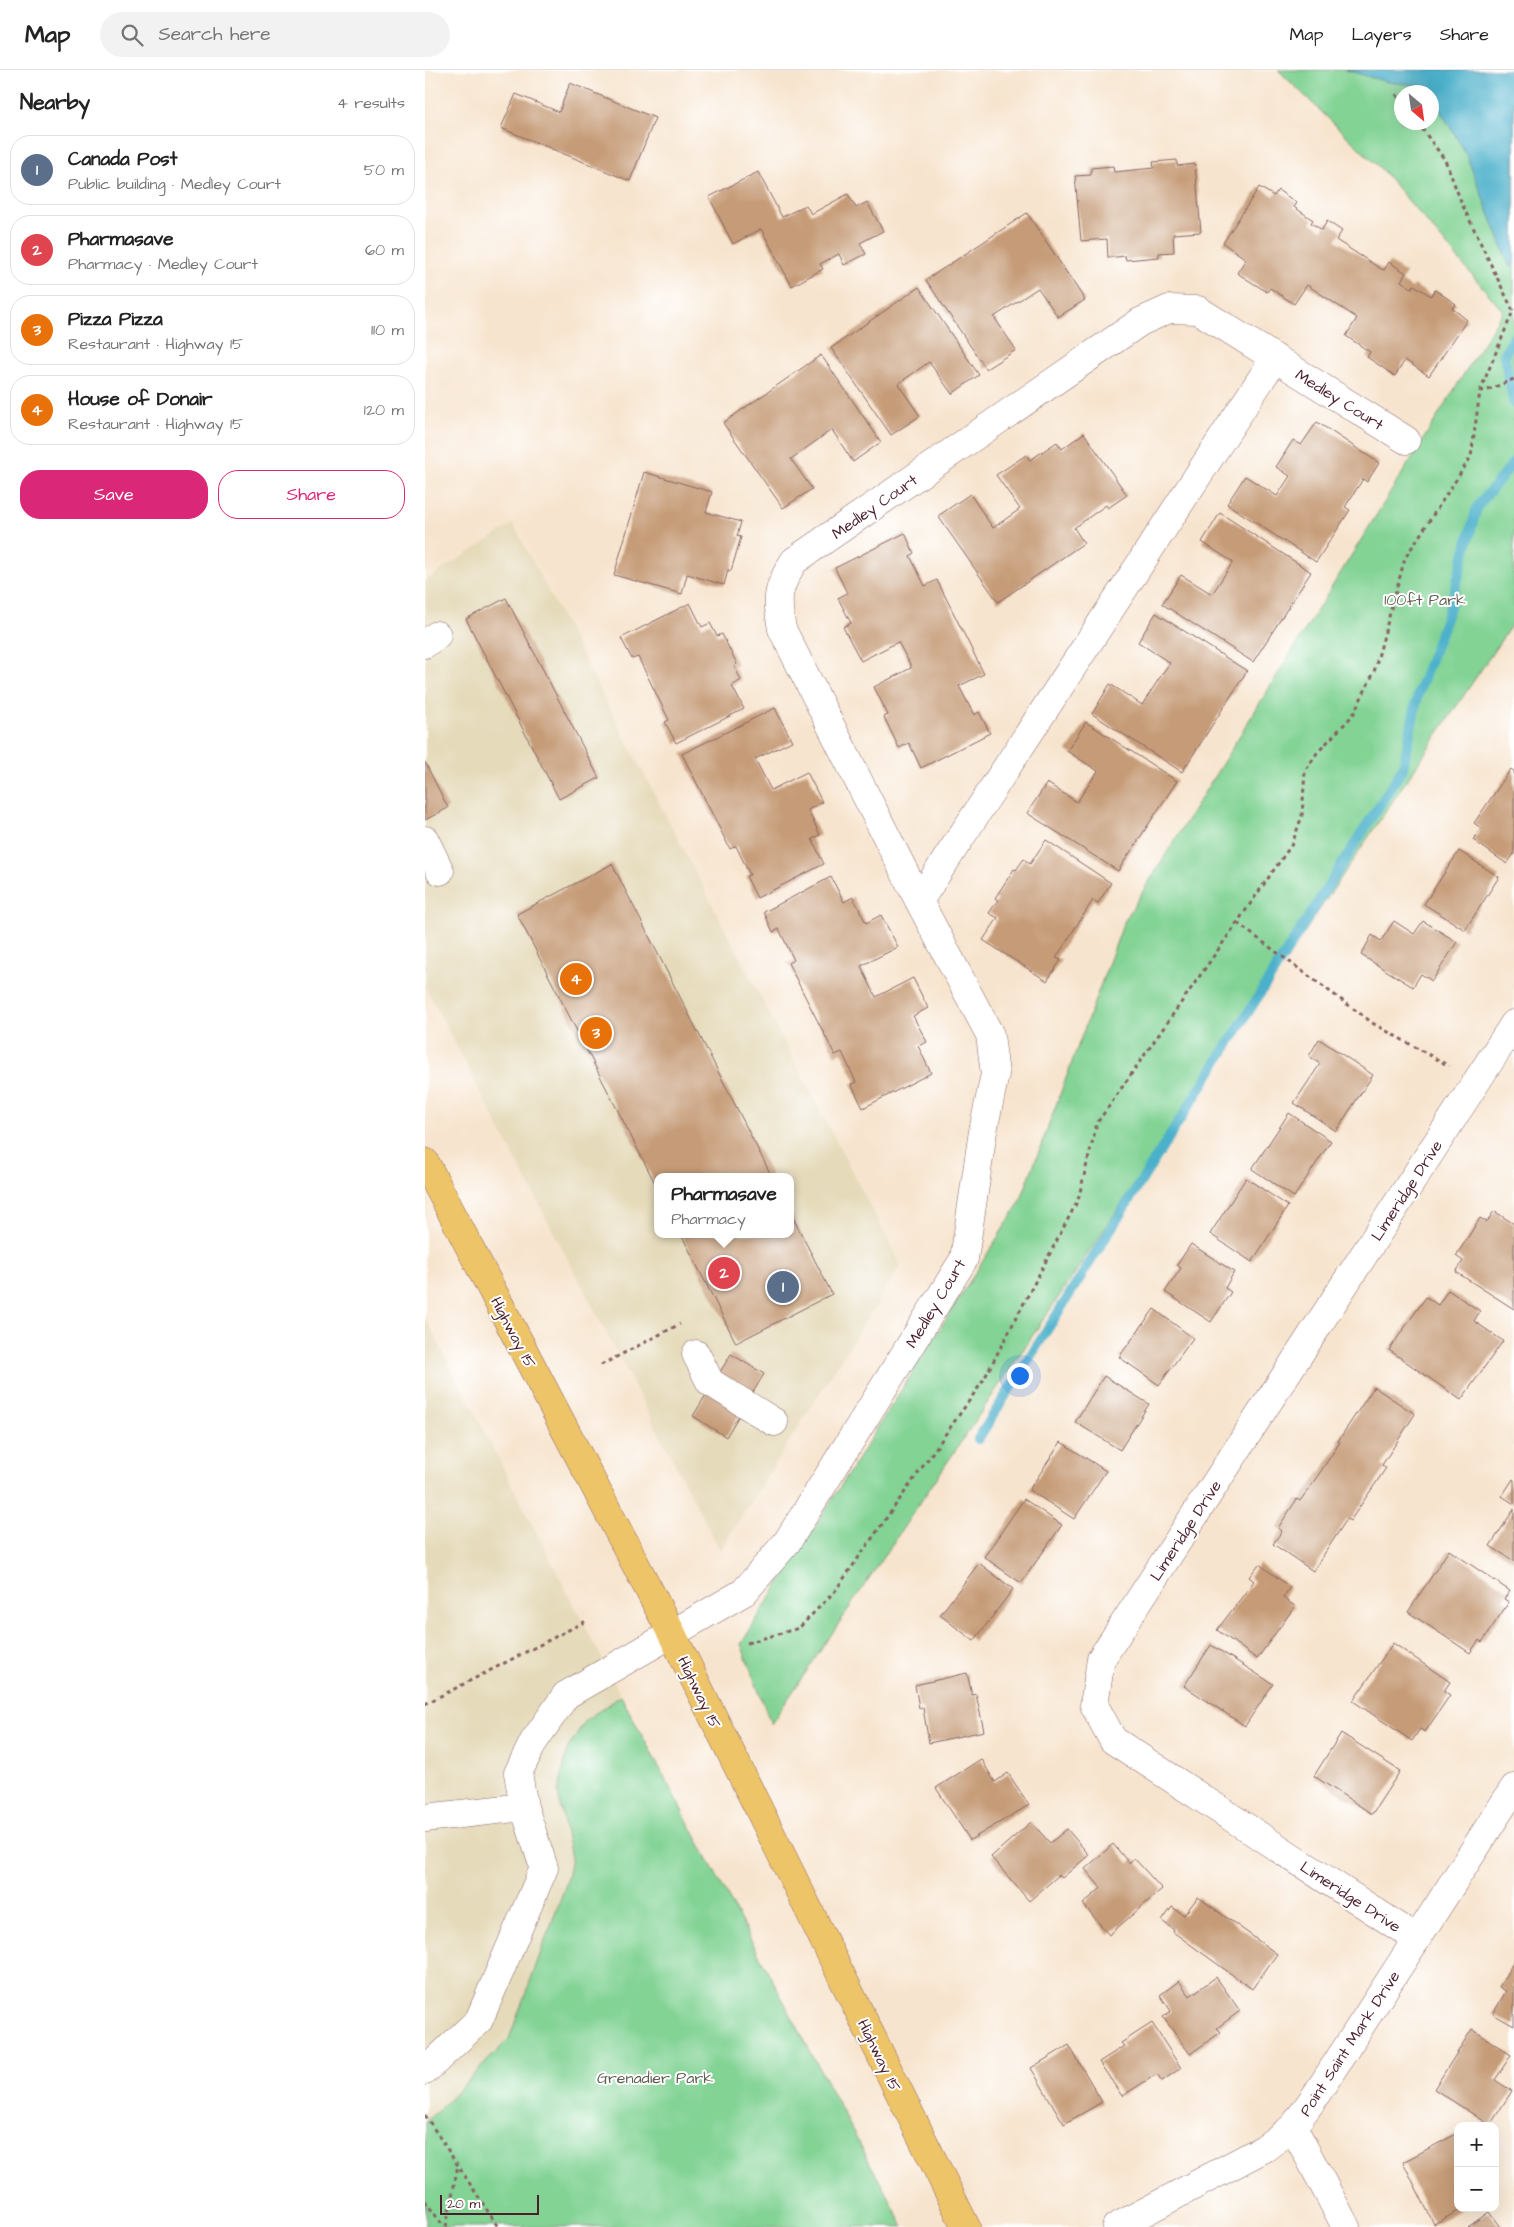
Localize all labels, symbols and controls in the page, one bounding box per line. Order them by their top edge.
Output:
search box [100,12,450,57]
text: Map [25,18,70,52]
icon: search [118,21,146,49]
text: Search here [158,21,271,48]
text: Map [1289,22,1323,47]
text: Layers [1351,22,1412,47]
text: Share [1440,22,1489,47]
north arrow [1394,85,1439,130]
text: Nearby [20,88,90,117]
text: 4 results [337,92,405,114]
text: Canada Post [68,146,177,173]
text: 1 [36,159,38,181]
text: 50 m [364,159,404,181]
text: Public building · Medley Court [68,173,281,195]
text: Pharmasave [68,226,173,253]
text: 2 [32,239,42,261]
text: 60 m [365,239,404,261]
text: Pharmacy · Medley Court [68,253,258,275]
text: Pizza Pizza [68,306,163,333]
text: 3 [33,319,41,341]
text: 110 m [371,319,404,341]
text: Restaurant · Highway 15 [68,333,243,355]
street label: Medley Court [1291,364,1388,437]
text: House of Donair [68,386,212,413]
text: 4 [32,399,42,421]
text: 120 m [364,399,404,421]
text: Restaurant · Highway 15 [68,413,243,435]
street label: Medley Court [827,469,923,545]
button: Save [20,470,208,519]
button: Share [218,470,405,519]
park label: 100ft Park [1384,589,1466,611]
pin: 4 [560,960,592,998]
pin: 3 [580,1014,612,1052]
street label: Limeridge Drive [1366,1136,1449,1246]
popup [654,1173,794,1238]
text: Pharmasave [671,1181,777,1208]
text: Pharmacy [671,1208,746,1230]
pin: 2 [708,1254,740,1292]
street label: Medley Court [901,1254,972,1353]
pin: 1 [767,1268,799,1306]
street label: Highway 15 [484,1293,541,1373]
your location [1007,1363,1033,1389]
street label: Limeridge Drive [1145,1476,1228,1586]
street label: Highway 15 [671,1653,726,1733]
street label: Limeridge Drive [1295,1856,1405,1939]
street label: Point Saint Mark Drive [1295,1966,1405,2121]
street label: Highway 15 [851,2016,906,2096]
park label: Grenadier Park [597,2067,713,2089]
map controls [1454,2122,1499,2212]
button: + [1454,2122,1499,2167]
button: − [1454,2167,1499,2212]
scale bar [440,2192,539,2215]
text: 20 m [447,2194,480,2214]

